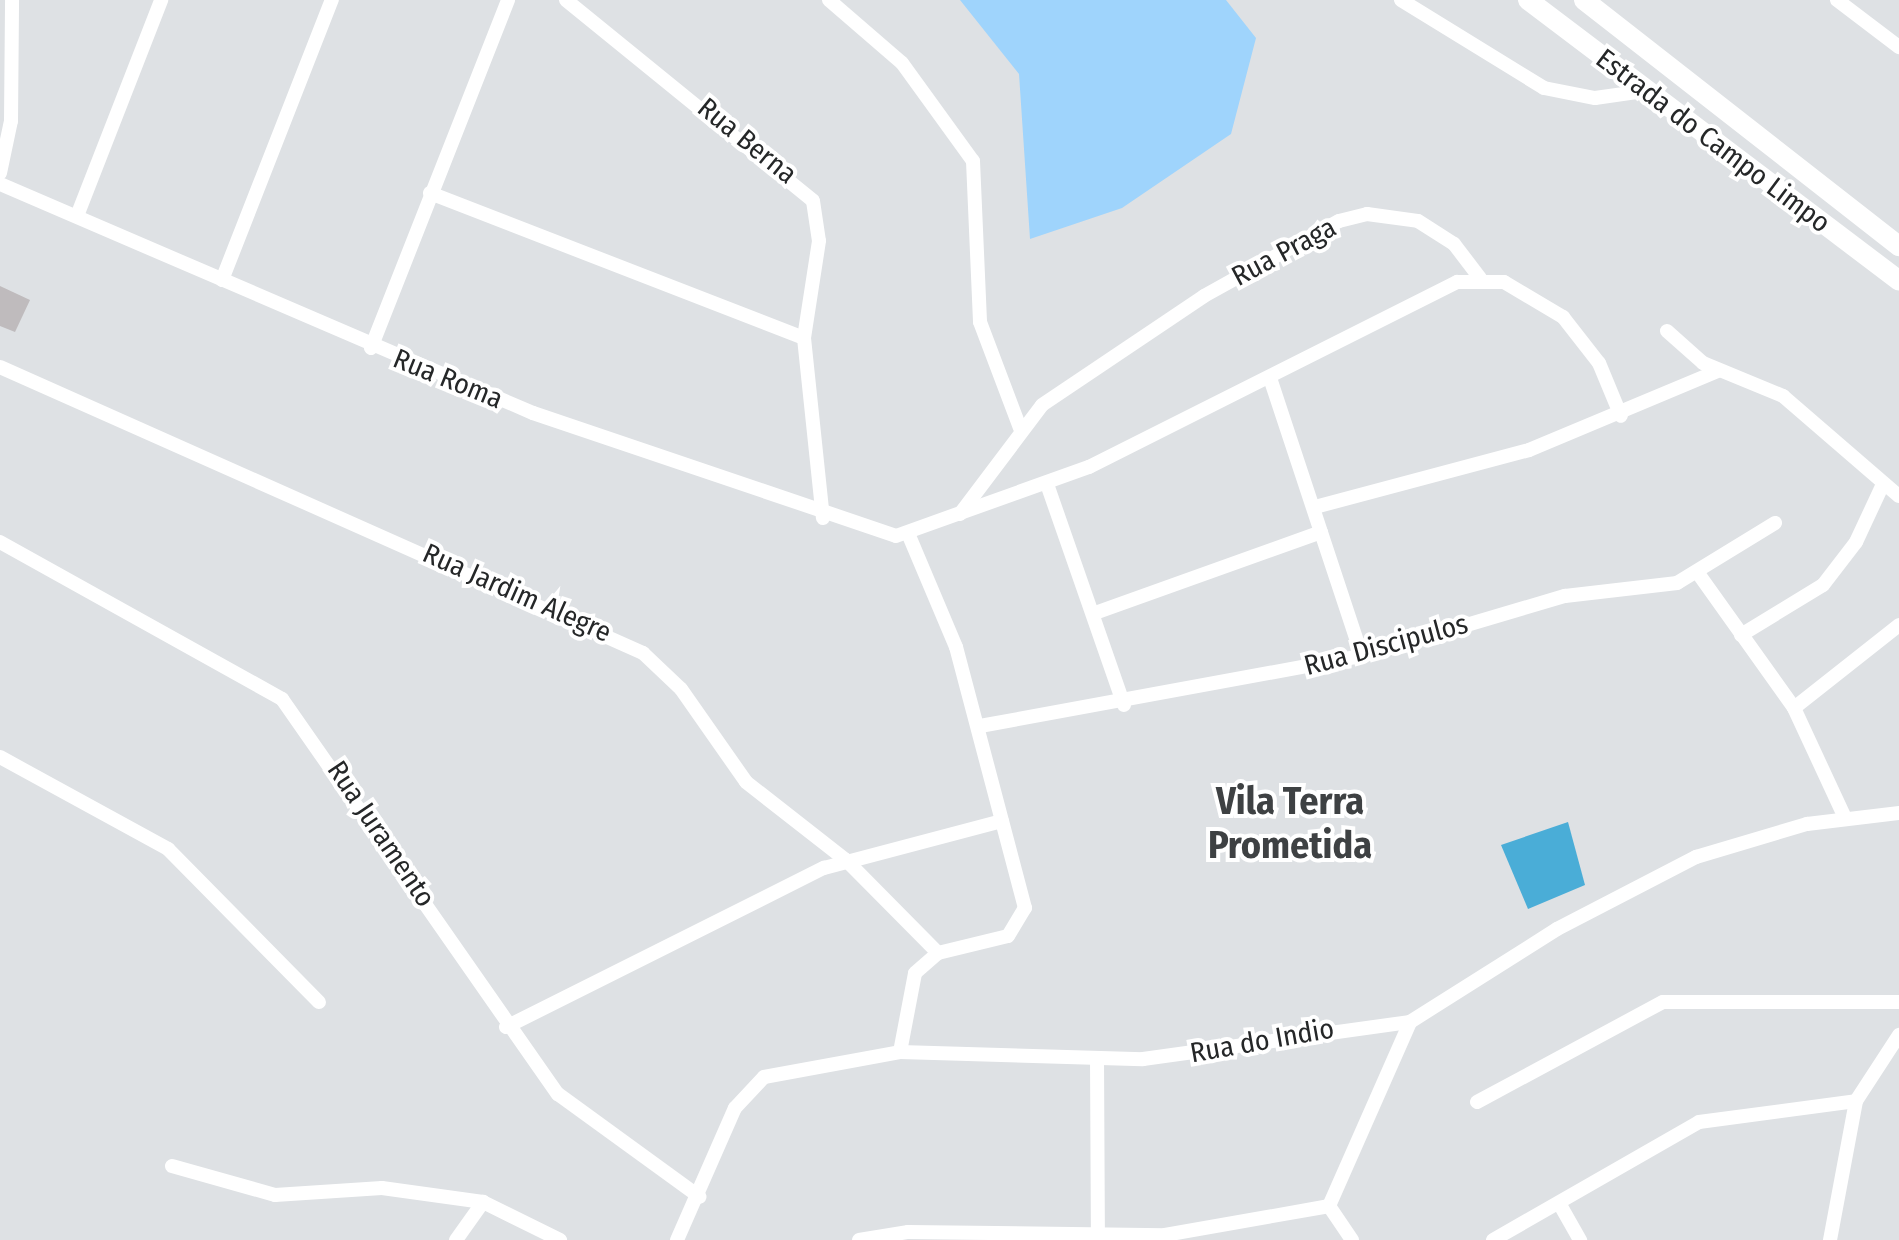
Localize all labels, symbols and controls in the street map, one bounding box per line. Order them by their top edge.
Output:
street label: Estrada do Campo Limpo [1589,42,1837,240]
street label: Rua Berna [691,91,803,191]
street label: Rua Praga [1226,211,1342,293]
street label: Rua Roma [388,342,508,416]
street label: Rua Jardim Alegre [418,536,616,650]
street label: Rua Discipulos [1301,607,1471,683]
street label: Rua Juramento [320,755,442,913]
district label: Vila Terra Prometida [1208,779,1372,868]
street label: Rua do Indio [1187,1012,1337,1070]

